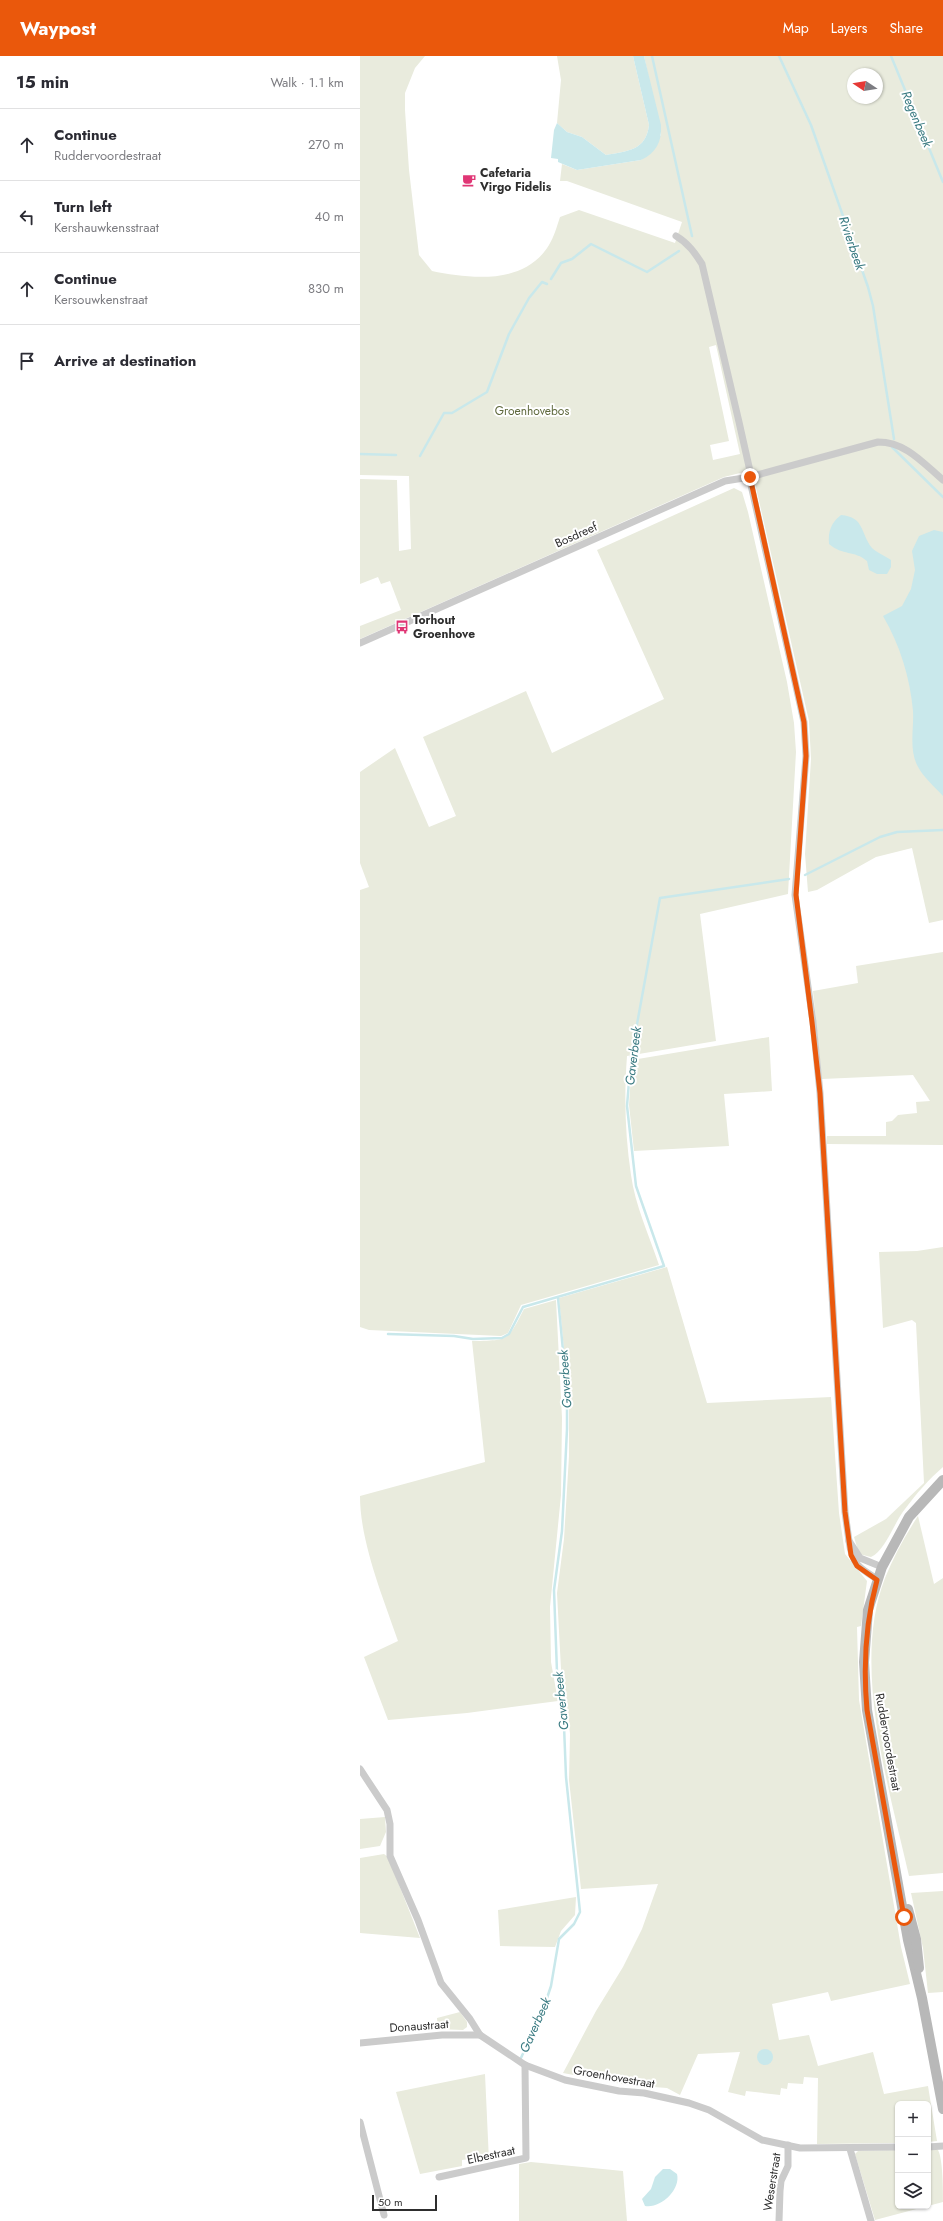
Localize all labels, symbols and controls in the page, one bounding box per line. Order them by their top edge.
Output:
text: Waypost [20,15,96,42]
text: Map [783,18,809,38]
text: Layers [831,18,867,38]
text: Share [889,18,923,38]
north arrow [847,68,883,104]
text: 15 min [16,70,69,94]
text: Walk · 1.1 km [270,73,344,92]
water label: Regenbeek [897,88,938,151]
text: Continue [54,124,117,146]
icon: ahead [16,134,38,156]
text: 270 m [308,135,344,154]
text: Ruddervoordestraat [54,146,161,165]
place label: Cafetaria Virgo Fidelis [479,164,552,196]
cafe icon: Cafetaria Virgo Fidelis [461,172,477,188]
text: Turn left [54,196,112,218]
icon: left [16,206,38,228]
text: 40 m [315,207,344,226]
water label: Rivierbeek [834,214,870,273]
text: Kershauwkensstraat [54,218,159,237]
text: Continue [54,268,117,290]
icon: ahead [16,278,38,300]
text: 830 m [308,279,344,298]
text: Kersouwkenstraat [54,290,148,309]
icon: arrive [16,350,38,372]
text: Arrive at destination [54,350,196,372]
park label: Groenhovebos [495,402,569,420]
route end [741,468,759,486]
street label: Bosdreef [552,517,601,552]
place label: Torhout Groenhove [413,611,475,643]
bus stop icon: Torhout Groenhove [394,619,410,635]
water label: Gaverbeek [620,1025,646,1086]
water label: Gaverbeek [553,1349,577,1409]
water label: Gaverbeek [548,1670,574,1731]
street label: Ruddervoordestraat [871,1692,905,1792]
route start [895,1908,913,1926]
water label: Gaverbeek [514,1994,556,2056]
street label: Donaustraat [389,2015,449,2037]
street label: Groenhovestraat [572,2061,656,2093]
map controls [895,2101,931,2209]
button: + [895,2101,931,2137]
button: − [895,2137,931,2173]
street label: Elbestraat [465,2141,517,2169]
street label: Weserstraat [759,2152,785,2212]
button: layers [895,2173,931,2209]
scale bar [372,2193,437,2212]
text: 50 m [378,2194,403,2210]

